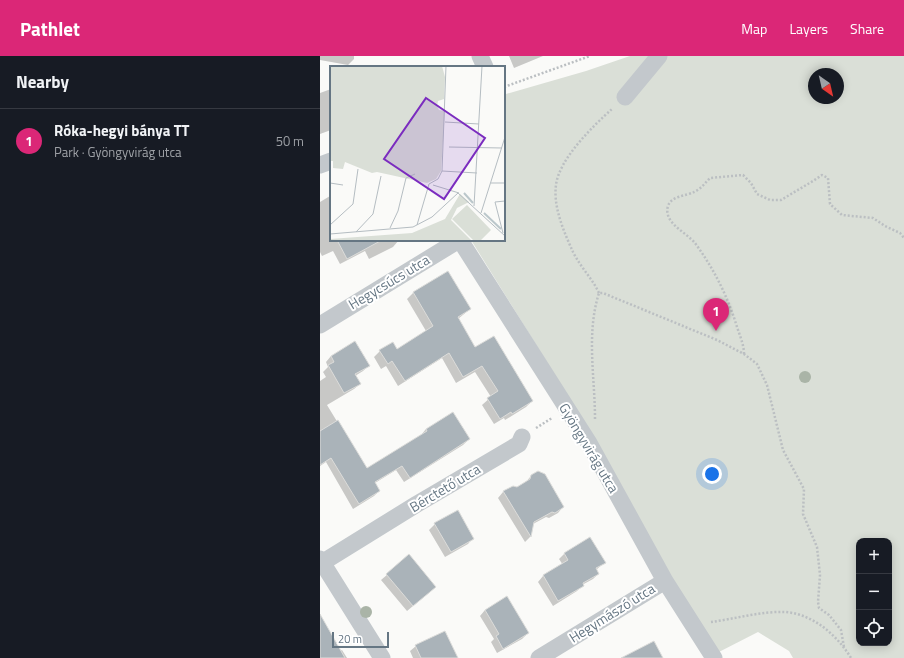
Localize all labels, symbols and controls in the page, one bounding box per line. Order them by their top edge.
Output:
text: Pathlet [20,14,80,43]
text: Map [741,18,767,39]
text: Layers [789,18,828,39]
text: Share [850,18,884,39]
inset map [330,66,505,241]
north arrow [808,68,844,104]
text: Nearby [16,69,69,95]
text: Róka-hegyi bánya TT [54,119,189,142]
text: 1 [25,131,33,151]
text: 50 m [276,131,304,151]
text: Park · Gyöngyvirág utca [54,142,182,162]
street label: Hegycsúcs utca [344,249,433,314]
pin: 1 [703,298,729,331]
street label: Gyöngyvirág utca [554,399,625,497]
street label: Bérctető utca [405,458,484,517]
your location [702,464,722,484]
map controls [856,538,892,646]
button: + [856,538,892,574]
button: − [856,574,892,610]
street label: Hegymászó utca [565,578,659,647]
button: locate [856,610,892,646]
scale bar [332,630,389,649]
text: 20 m [338,631,362,647]

